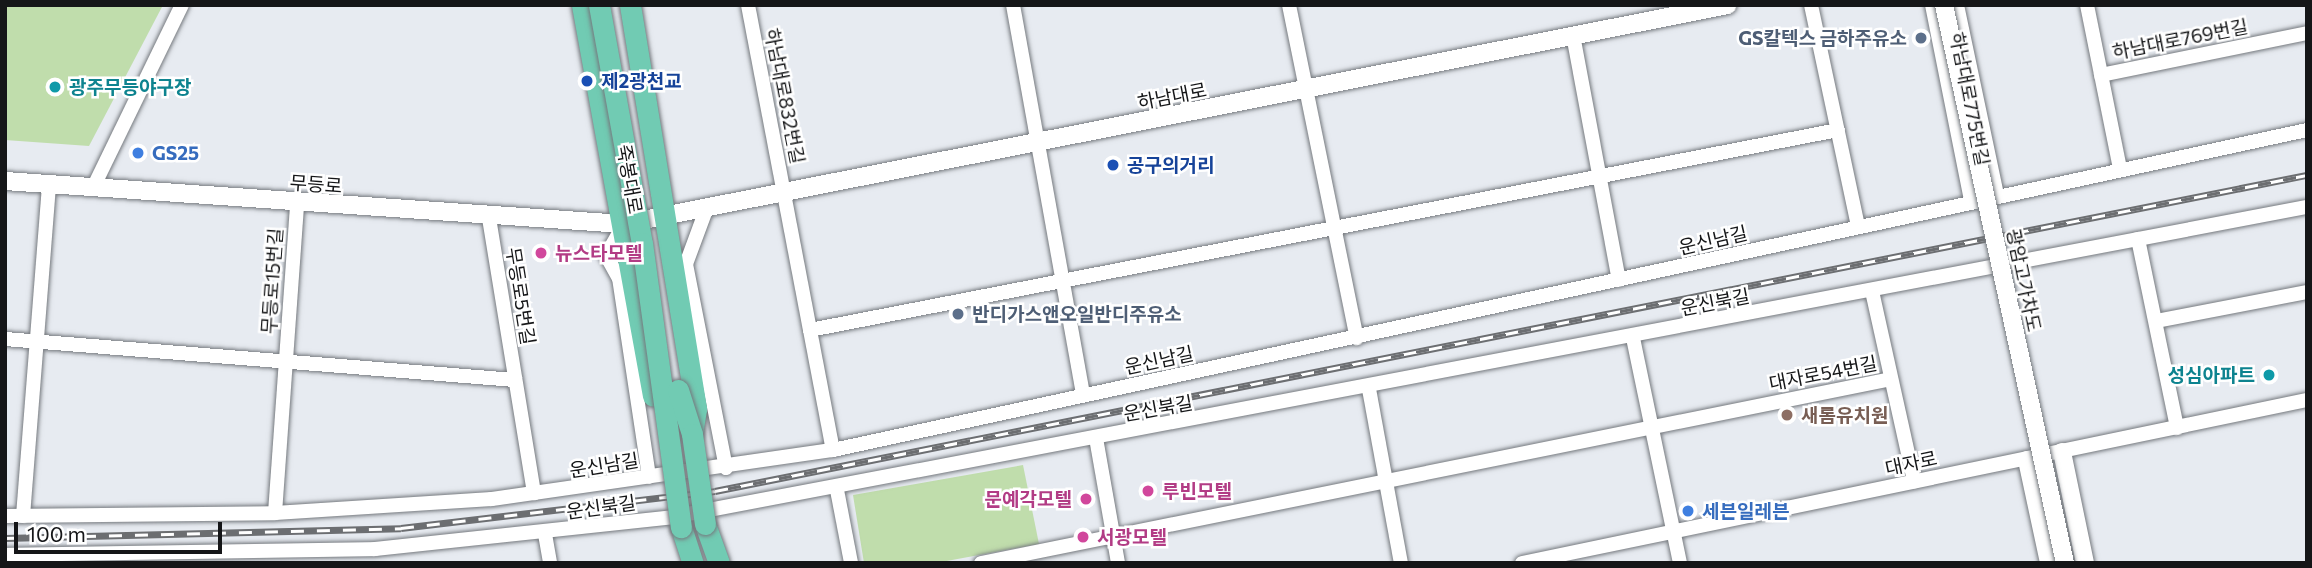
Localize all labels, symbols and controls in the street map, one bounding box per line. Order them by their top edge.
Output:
street label: 하남대로769번길 [2110,15,2250,63]
street label: 하남대로832번길 [761,26,809,166]
place label: GS칼텍스 금하주유소 [1738,27,1907,49]
marker: GS칼텍스 금하주유소 [1913,30,1929,46]
street label: 하남대로775번길 [1946,30,1994,168]
place label: 제2광천교 [601,70,682,92]
marker: 제2광천교 [579,73,595,89]
place label: 광주무등야구장 [69,76,191,98]
street label: 하남대로 [1136,78,1208,114]
marker: 광주무등야구장 [47,79,63,95]
place label: GS25 [152,142,199,164]
street label: 죽봉대로 [613,143,647,215]
marker: GS25 [130,145,146,161]
place label: 공구의거리 [1127,154,1214,176]
marker: 공구의거리 [1105,157,1121,173]
street label: 무등로 [289,171,343,197]
street label: 운신남길 [1676,221,1750,259]
street label: 광암고가차도 [2002,226,2046,334]
street label: 무등로15번길 [257,227,287,335]
place label: 뉴스타모텔 [555,242,642,264]
marker: 뉴스타모텔 [533,245,549,261]
street label: 무등로5번길 [502,246,540,346]
street label: 운신북길 [1679,284,1751,320]
place label: 반디가스앤오일반디주유소 [972,303,1182,325]
marker: 반디가스앤오일반디주유소 [950,306,966,322]
street label: 운신남길 [1122,342,1196,378]
street label: 대자로54번길 [1767,351,1879,395]
place label: 성심아파트 [2168,364,2255,386]
marker: 성심아파트 [2261,367,2277,383]
street label: 운신북길 [1122,391,1194,425]
place label: 새롬유치원 [1801,404,1888,426]
marker: 새롬유치원 [1779,407,1795,423]
street label: 대자로 [1883,446,1939,480]
street label: 운신남길 [568,448,640,482]
place label: 루빈모텔 [1162,480,1232,502]
marker: 루빈모텔 [1140,483,1156,499]
place label: 문예각모텔 [985,488,1072,510]
street label: 운신북길 [565,491,637,523]
marker: 문예각모텔 [1078,491,1094,507]
place label: 세븐일레븐 [1702,500,1789,522]
marker: 세븐일레븐 [1680,503,1696,519]
scale bar [18,508,226,552]
text: 100 m [27,521,86,546]
place label: 서광모텔 [1097,526,1167,548]
marker: 서광모텔 [1075,529,1091,545]

